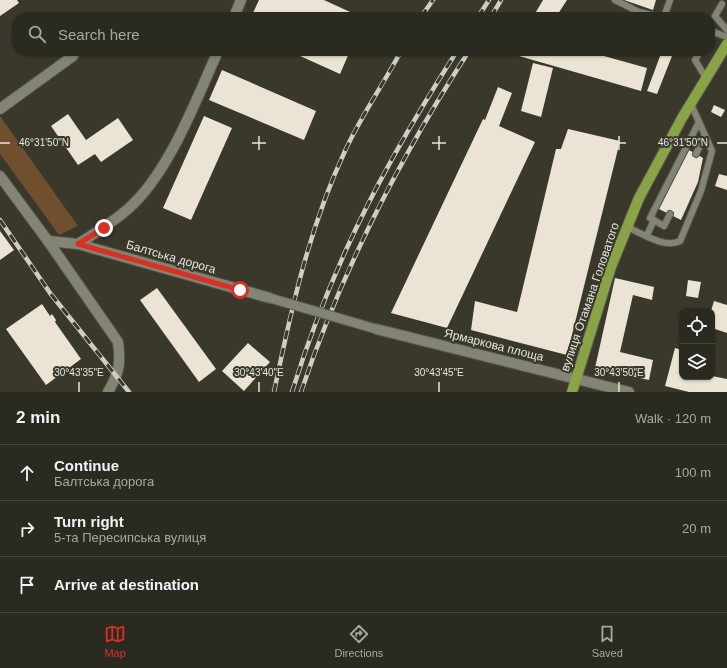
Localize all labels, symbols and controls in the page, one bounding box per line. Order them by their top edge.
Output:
search box [12,12,715,56]
icon: search [26,23,48,45]
text: Search here [58,26,140,43]
text: 46°31'50"N [19,137,69,148]
text: 46°31'50"N [658,137,708,148]
route end [95,219,113,237]
street label: вулиця Отамана Головатого [558,220,622,373]
street label: Балтська дорога [125,238,218,277]
route start [231,281,249,299]
map controls [679,308,715,380]
button: locate [679,308,715,344]
street label: Ярмаркова площа [443,326,546,364]
button: layers [679,344,715,380]
text: 30°43'35"E [54,367,104,378]
text: 30°43'40"E [234,367,284,378]
text: 30°43'45"E [414,367,464,378]
text: 30°43'50"E [594,367,644,378]
text: 2 min [16,408,60,427]
text: Walk · 120 m [635,411,711,426]
text: Continue [54,457,119,474]
icon: ahead [16,462,38,484]
text: 100 m [675,465,711,480]
text: Балтська дорога [54,474,154,489]
text: Turn right [54,513,124,530]
icon: right [16,518,38,540]
text: 20 m [682,521,711,536]
text: 5-та Пересипська вулиця [54,530,206,545]
icon: arrive [16,574,38,596]
text: Arrive at destination [54,576,199,593]
tab: Map [104,623,126,659]
tab: Directions [334,623,383,659]
tab: Saved [592,623,623,659]

